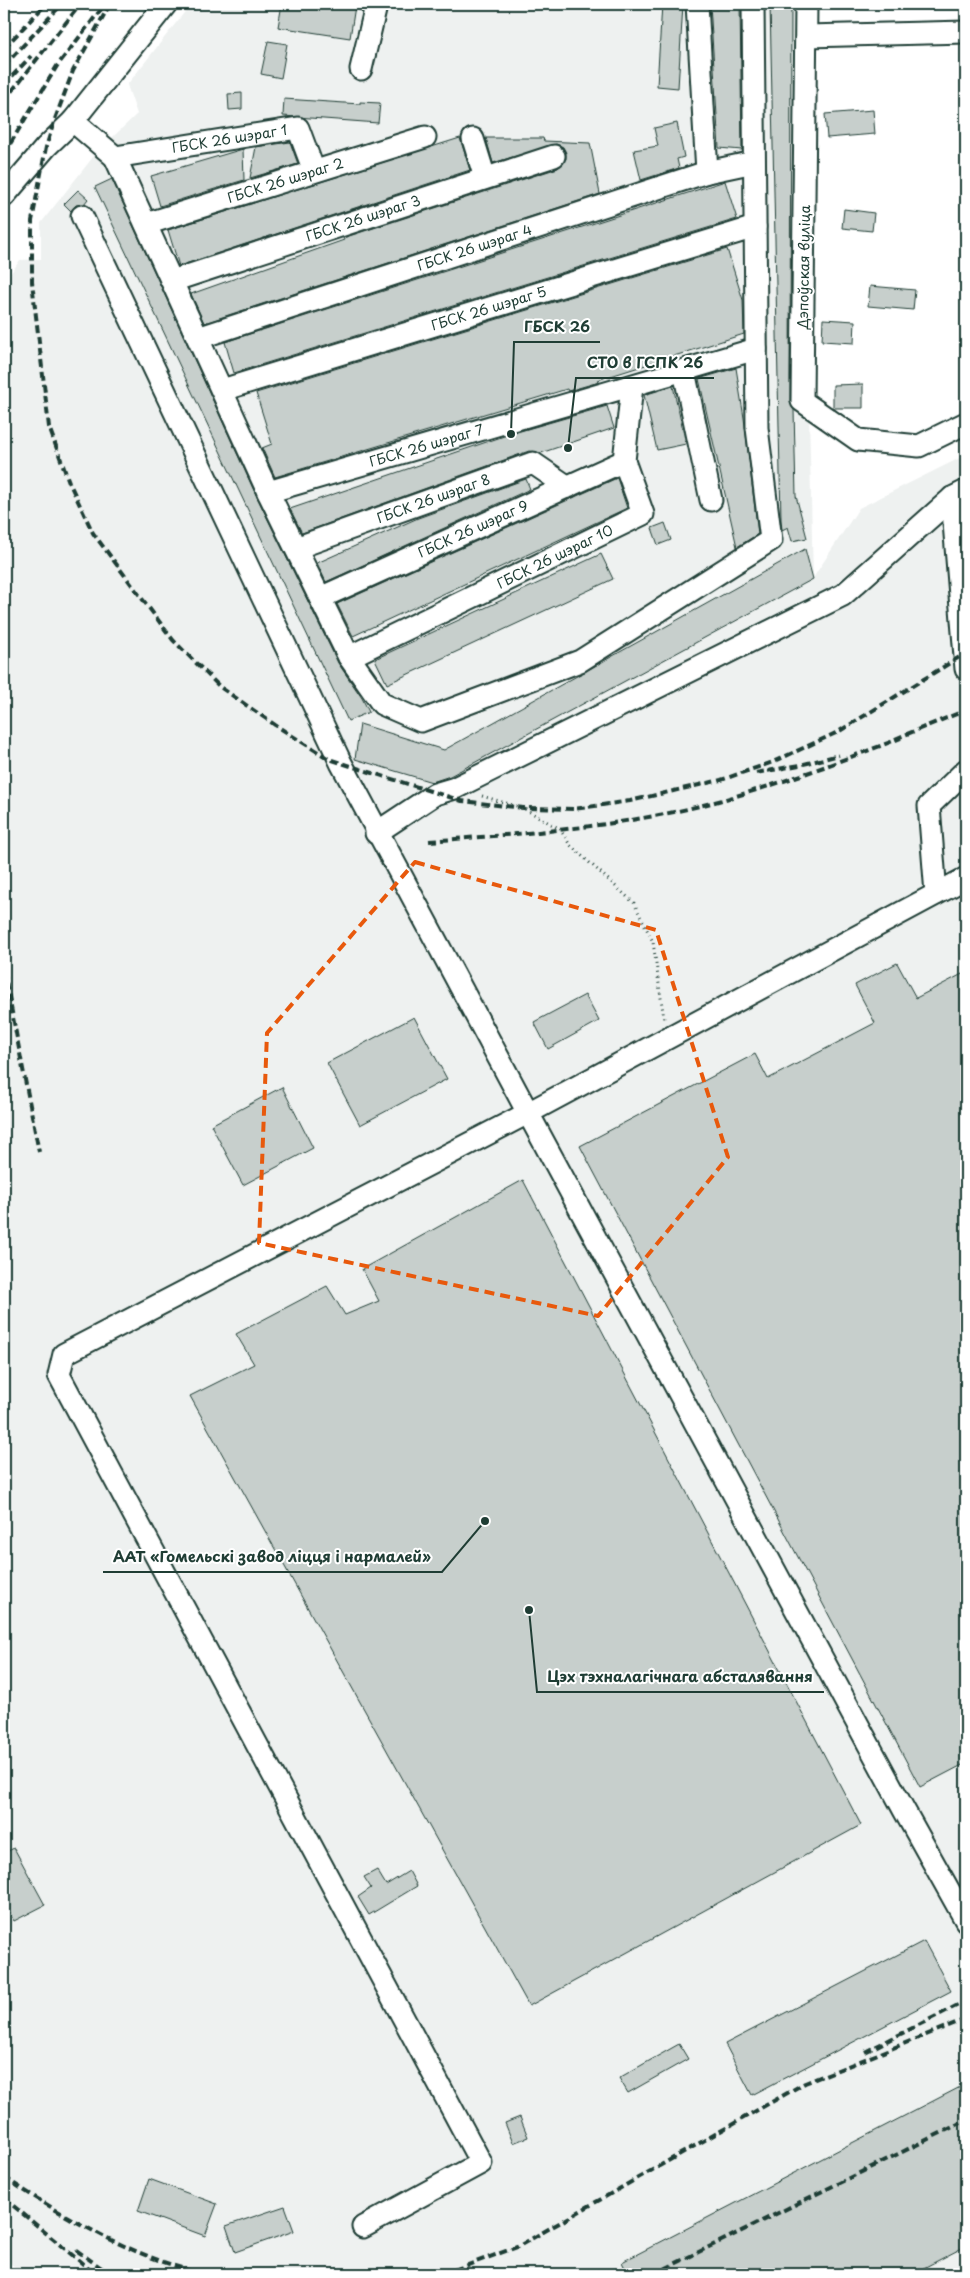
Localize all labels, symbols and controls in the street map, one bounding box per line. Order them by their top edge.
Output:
street label: ГБСК 26 шэраг 1 [170,119,289,158]
street label: ГБСК 26 шэраг 2 [225,152,346,208]
street label: ГБСК 26 шэраг 3 [303,189,423,247]
street label: Дэпоўская вуліца [792,204,815,330]
street label: ГБСК 26 шэраг 4 [414,219,535,276]
street label: ГБСК 26 шэраг 5 [428,280,549,336]
callout: ГБСК 26 [514,312,600,342]
text: ГБСК 26 [524,314,590,337]
callout: СТО в ГСПК 26 [576,348,714,378]
text: СТО в ГСПК 26 [587,350,703,373]
street label: ГБСК 26 шэраг 7 [366,418,486,472]
street label: ГБСК 26 шэраг 8 [374,468,493,528]
street label: ГБСК 26 шэраг 9 [414,494,532,563]
street label: ГБСК 26 шэраг 10 [493,519,616,594]
callout: ААТ «Гомельскі завод ліцця і нармалей» [103,1542,442,1572]
text: ААТ «Гомельскі завод ліцця і нармалей» [113,1544,431,1567]
callout: Цэх тэхналагічнага абсталявання [537,1662,824,1692]
text: Цэх тэхналагічнага абсталявання [547,1664,813,1687]

